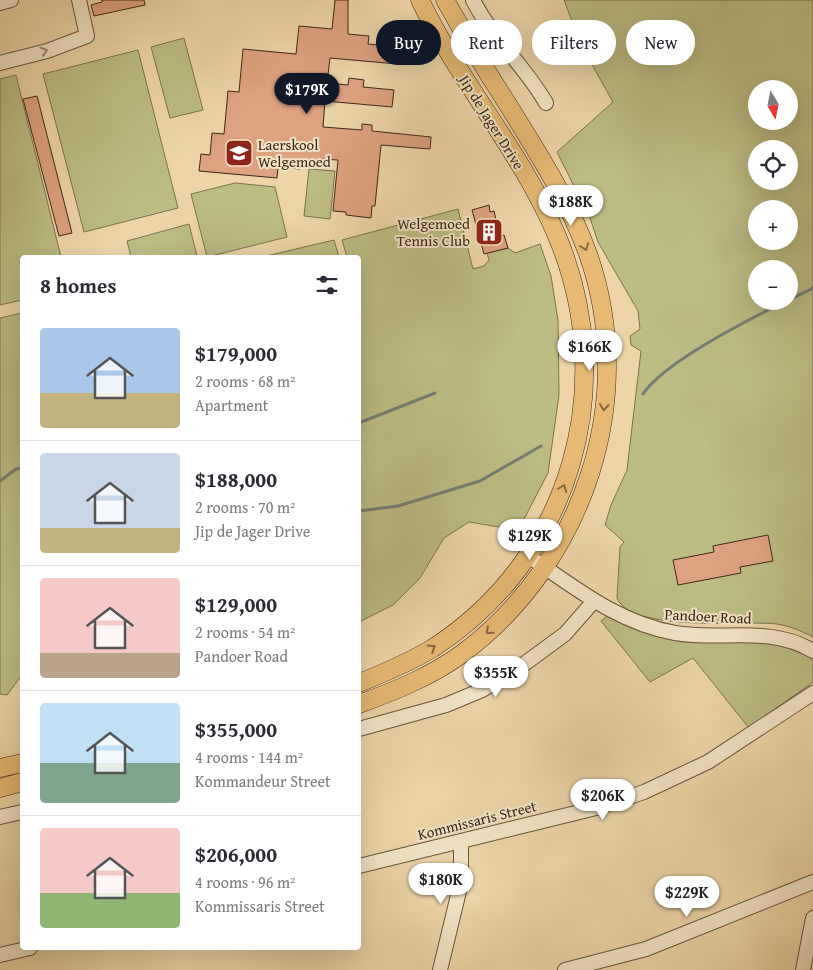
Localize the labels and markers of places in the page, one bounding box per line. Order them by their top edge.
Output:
pin: $179K [272,72,342,115]
place label: Laerskool Welgemoed [258,134,331,172]
school or university icon: Laerskool Welgemoed [224,138,254,168]
pin: $188K [536,184,606,227]
place label: Welgemoed Tennis Club [397,213,470,251]
building icon: Welgemoed Tennis Club [474,217,504,247]
pin: $166K [555,330,625,372]
pin: $129K [495,518,565,561]
pin: $355K [461,656,531,698]
pin: $206K [568,778,638,821]
pin: $180K [406,862,476,905]
pin: $229K [652,876,722,918]

